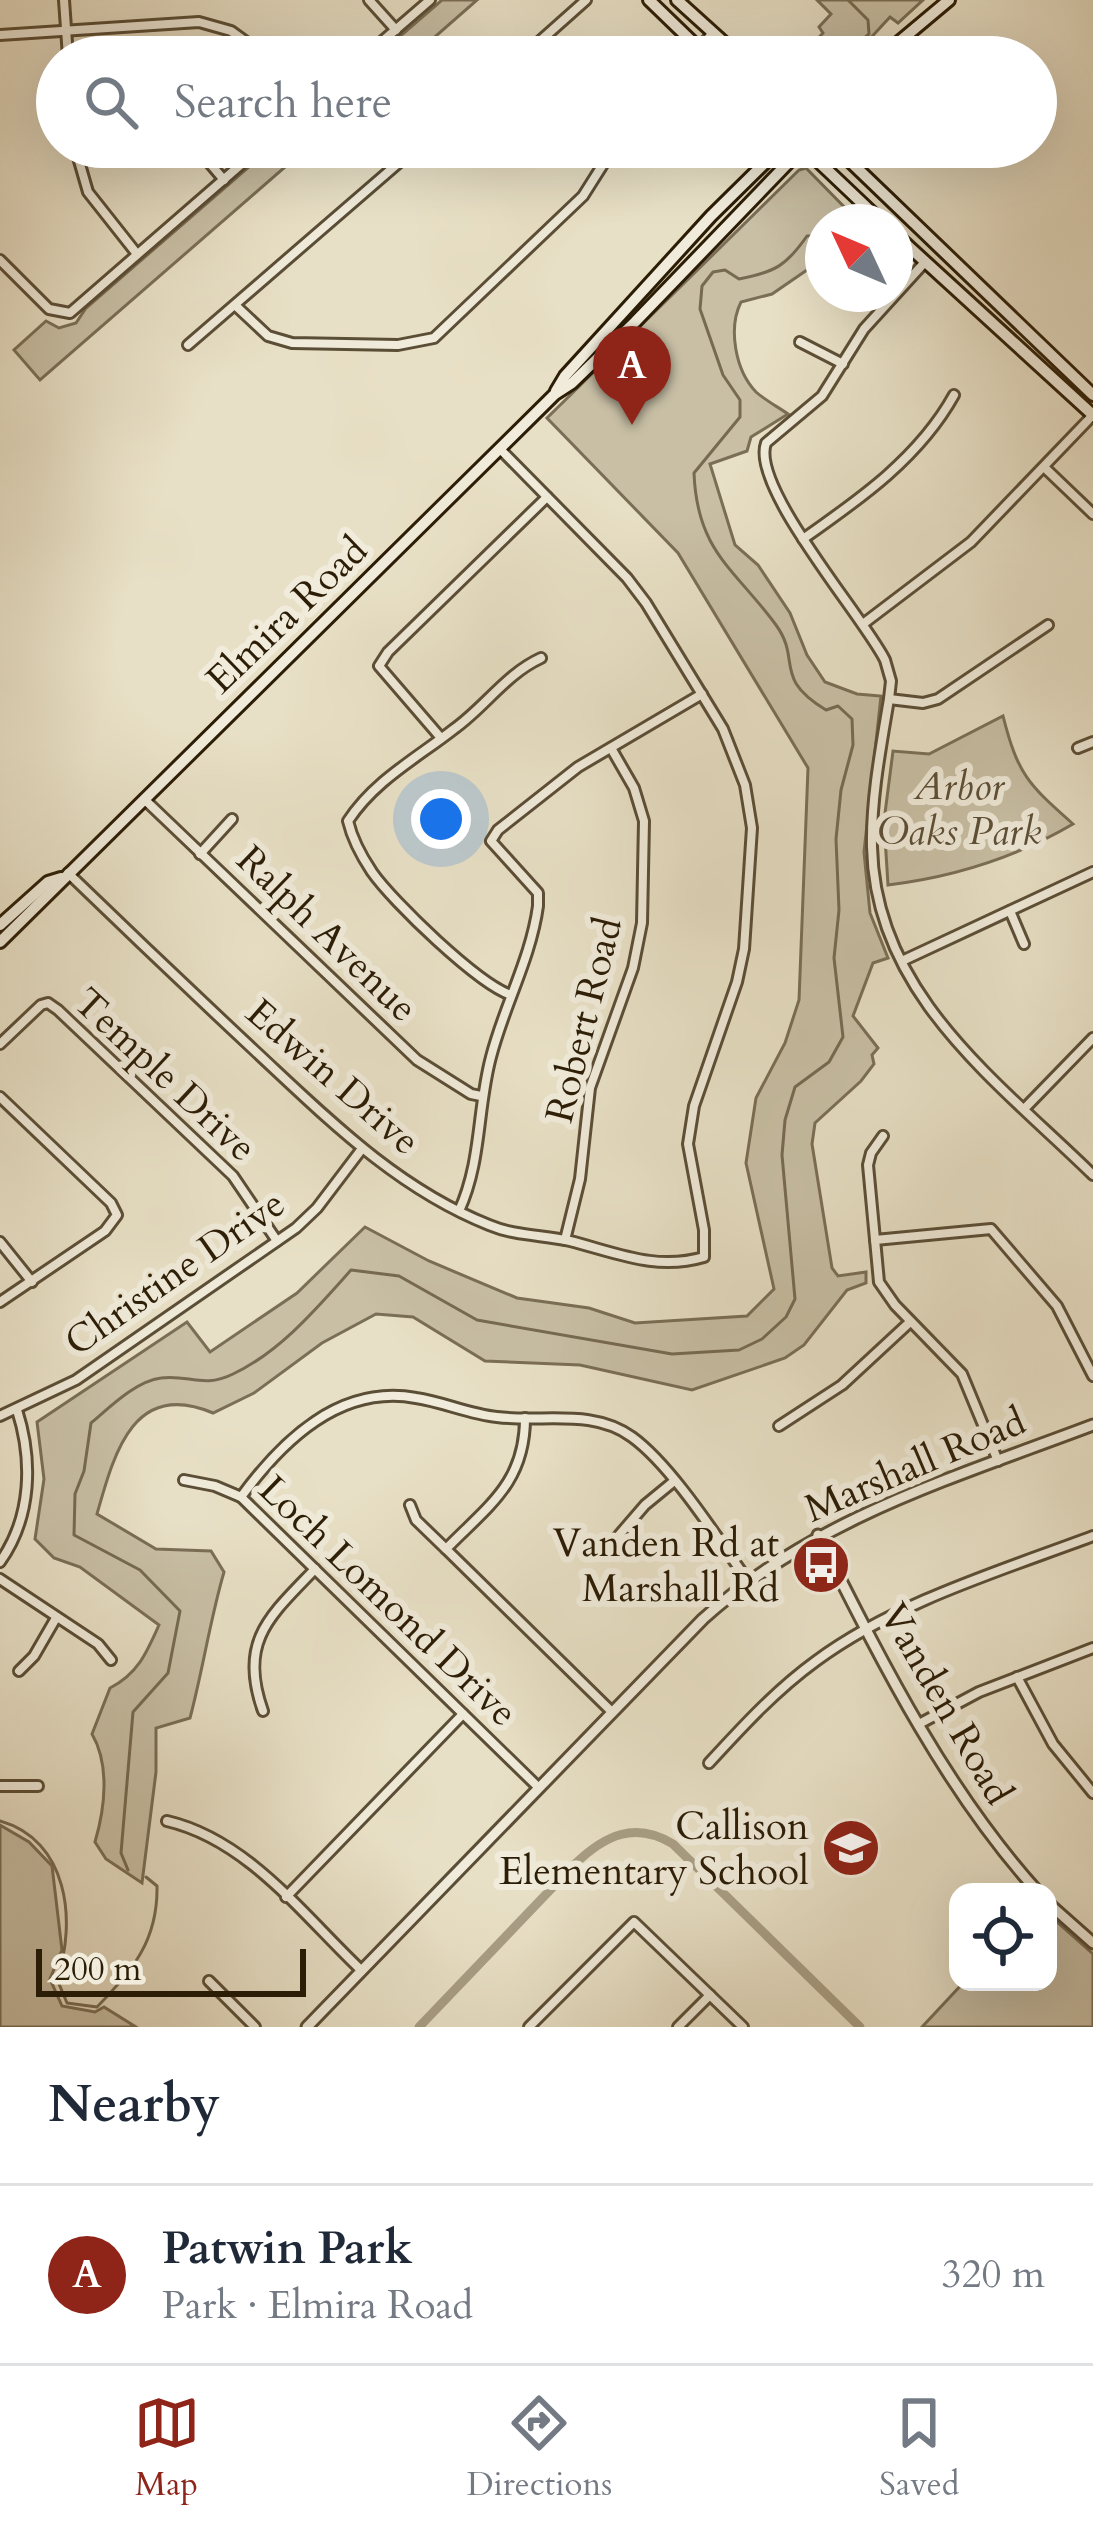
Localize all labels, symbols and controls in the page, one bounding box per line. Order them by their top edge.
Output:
search box [36,36,1057,168]
icon: search [78,69,144,135]
text: Search here [174,72,392,133]
north arrow [805,204,913,312]
pin: A [593,326,671,425]
street label: Elmira Road [195,524,379,705]
park label: Arbor Oaks Park [877,760,1041,858]
your location [411,789,471,849]
street label: Ralph Avenue [225,834,429,1034]
street label: Robert Road [533,912,635,1128]
street label: Temple Drive [62,976,268,1174]
street label: Edwin Drive [235,987,431,1167]
street label: Christine Drive [54,1177,296,1369]
street label: Marshall Road [796,1395,1034,1535]
street label: Loch Lomond Drive [247,1464,529,1738]
place label: Vanden Rd at Marshall Rd [553,1517,779,1615]
bus stop icon: Vanden Rd at Marshall Rd [790,1534,852,1596]
street label: Vanden Road [867,1594,1025,1815]
place label: Callison Elementary School [499,1800,809,1898]
school or university icon: Callison Elementary School [820,1817,882,1879]
map controls [949,1883,1057,1991]
button: locate [949,1883,1057,1991]
scale bar [36,1943,306,1996]
text: 200 m [54,1947,141,1992]
text: Nearby [48,2070,220,2140]
text: Patwin Park [162,2218,413,2279]
text: A [72,2248,102,2301]
text: 320 m [942,2248,1045,2301]
text: Park · Elmira Road [162,2279,473,2332]
tab: Map [134,2390,200,2507]
tab: Directions [467,2390,612,2507]
tab: Saved [879,2390,959,2507]

